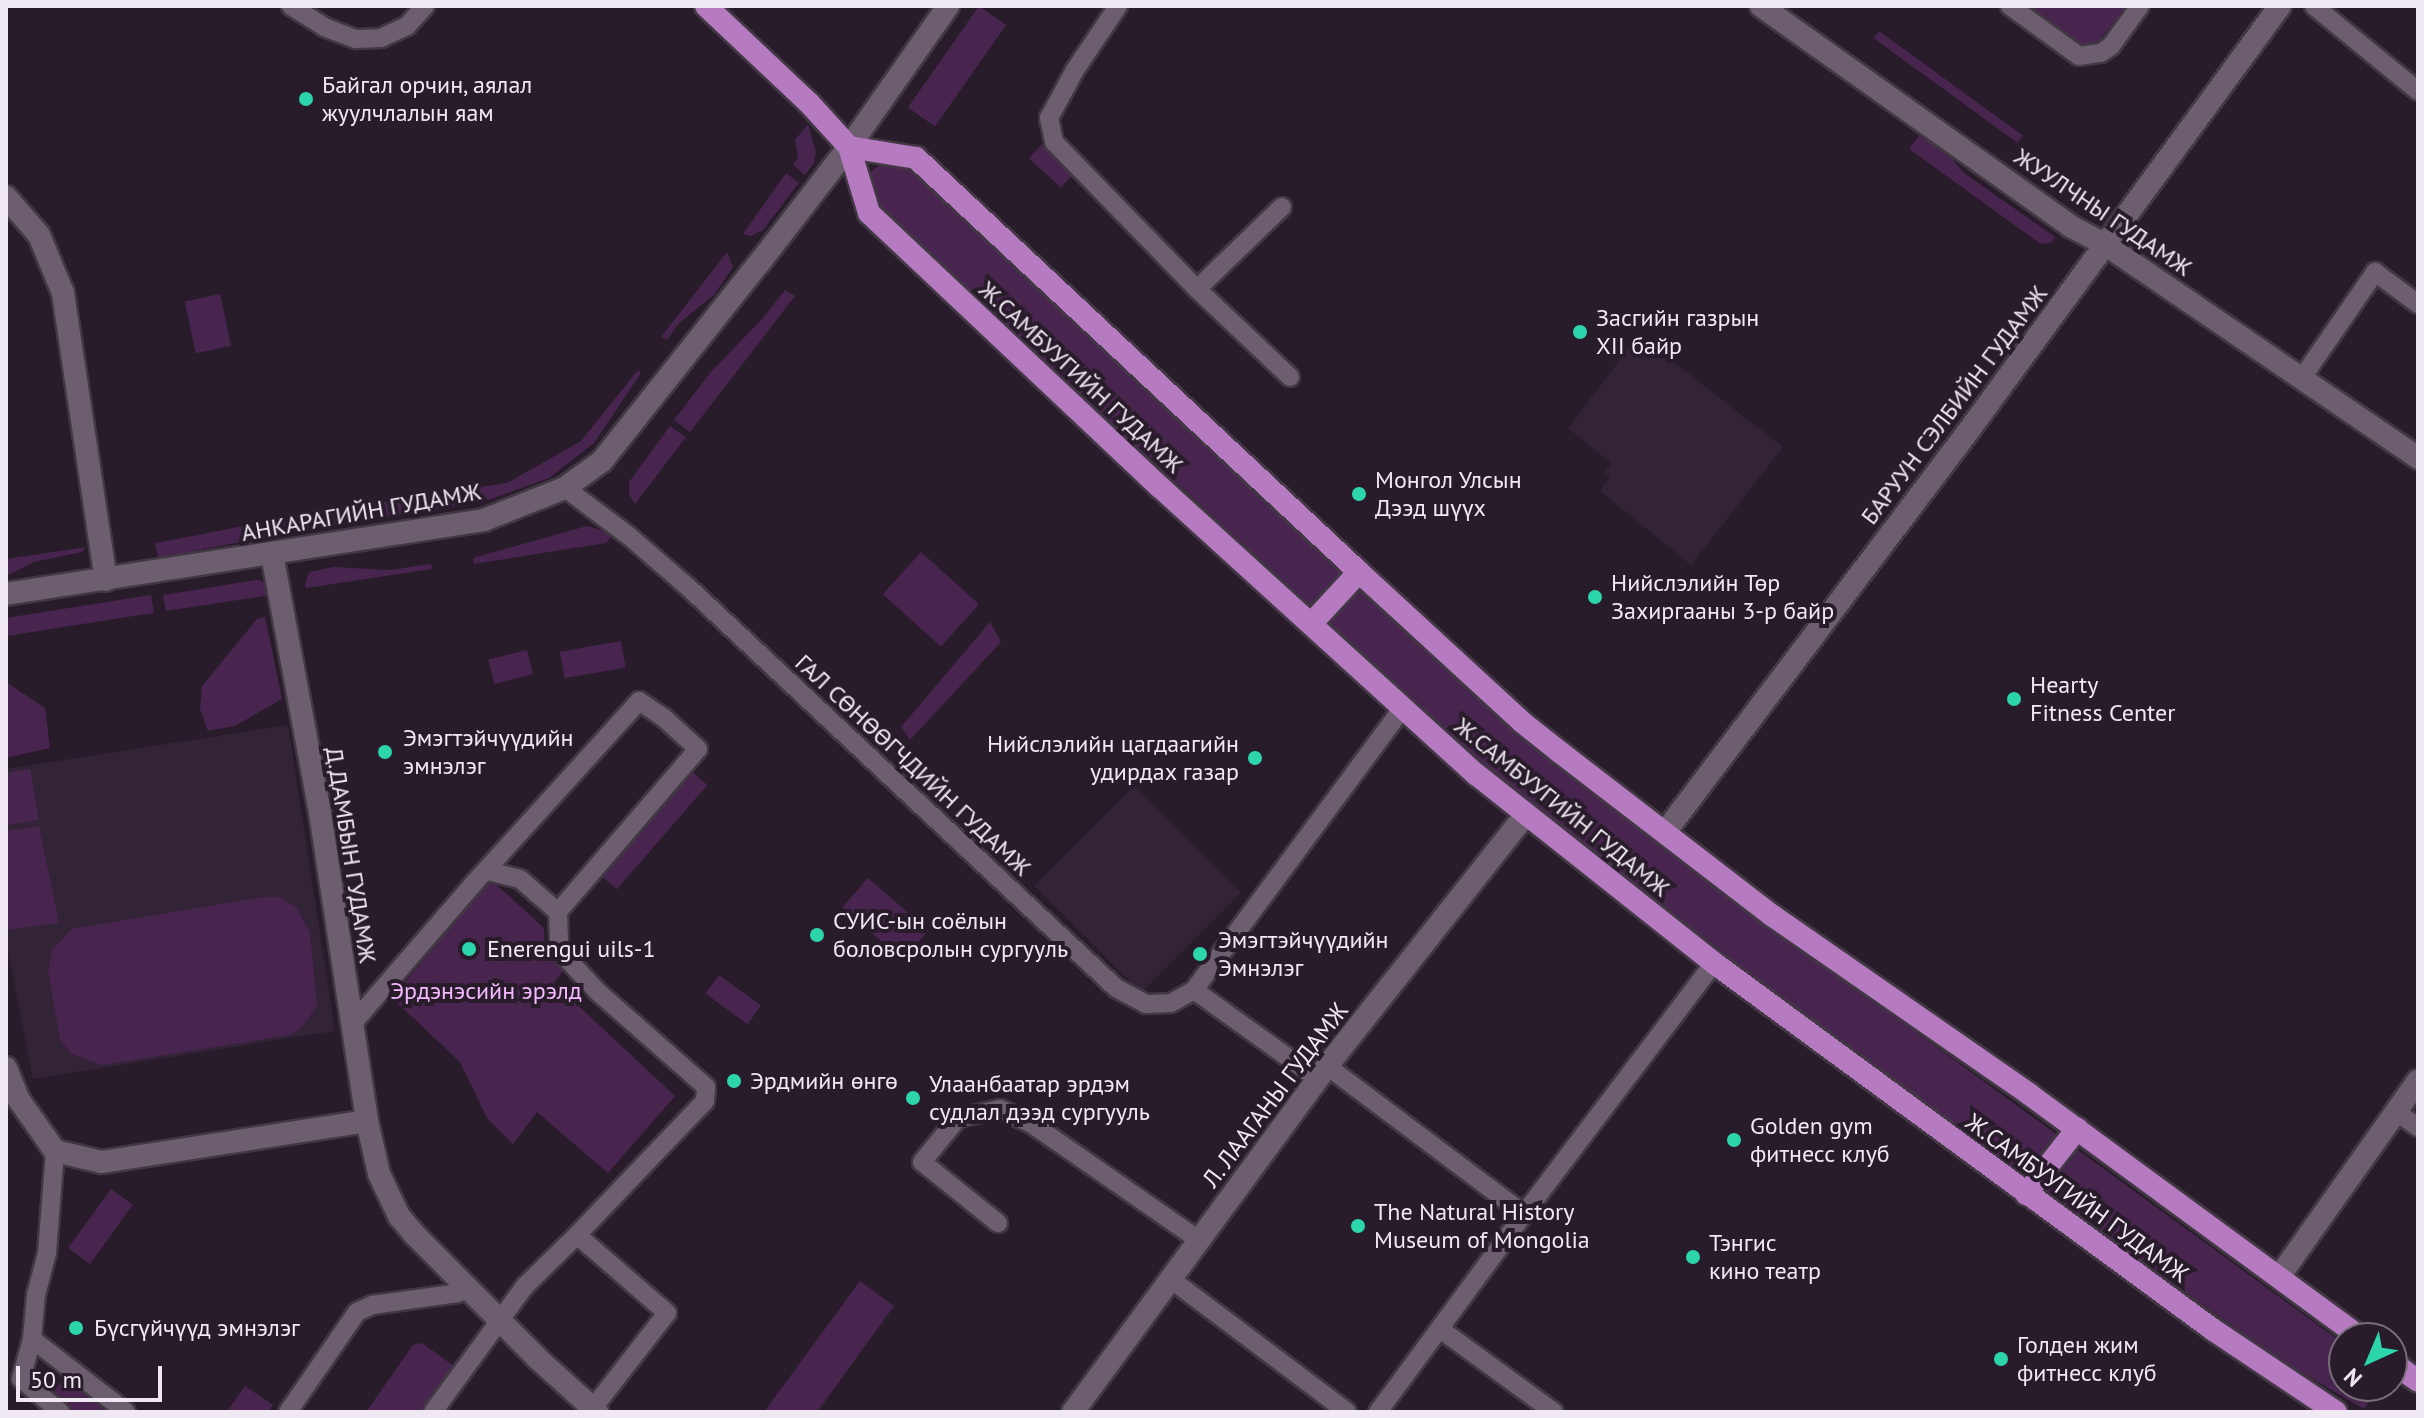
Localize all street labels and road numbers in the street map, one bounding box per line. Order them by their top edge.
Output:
street label: ЖУУЛЧНЫ ГУДАМЖ [2009,142,2197,282]
street label: Ж.САМБУУГИЙН ГУДАМЖ [973,275,1189,479]
street label: БАРУУН СЭЛБИЙН ГУДАМЖ [1855,280,2053,530]
street label: АНКАРАГИЙН ГУДАМЖ [239,477,483,547]
street label: ГАЛ СӨНӨӨГЧДИЙН ГУДАМЖ [789,648,1037,882]
street label: Ж.САМБУУГИЙН ГУДАМЖ [1449,711,1675,903]
street label: Д.ДАМБЫН ГУДАМЖ [320,745,382,965]
street label: Л. ЛААГАНЫ ГУДАМЖ [1196,996,1354,1194]
street label: Ж.САМБУУГИЙН ГУДАМЖ [1960,1108,2194,1288]

